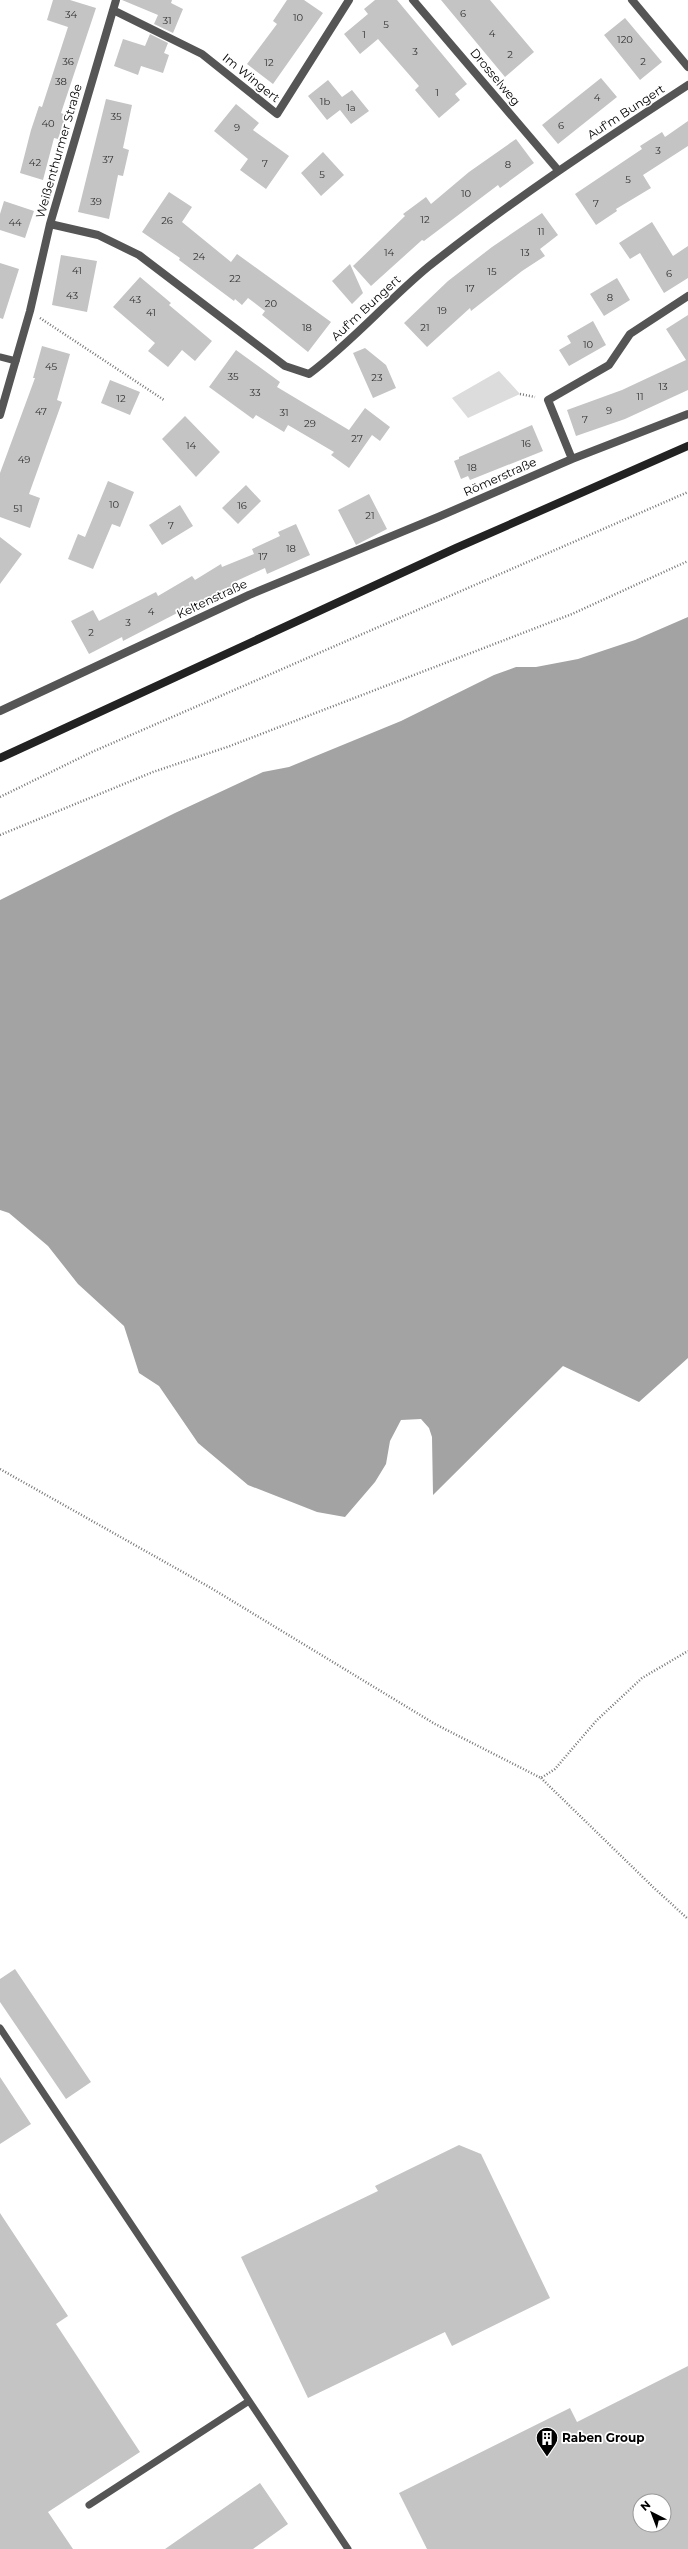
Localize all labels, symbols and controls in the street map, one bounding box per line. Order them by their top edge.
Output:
house number: 6 [460,7,466,20]
house number: 34 [65,8,78,21]
house number: 10 [293,11,303,24]
house number: 31 [162,14,172,27]
house number: 5 [383,18,389,31]
house number: 4 [489,27,496,40]
house number: 1 [362,28,366,41]
house number: 120 [617,33,633,46]
house number: 3 [412,45,418,58]
street label: Drosselweg [467,45,524,108]
house number: 2 [507,48,513,61]
street label: Im Wingert [220,50,283,105]
house number: 36 [62,55,74,68]
house number: 2 [640,55,646,68]
house number: 12 [264,56,274,69]
house number: 38 [55,75,67,88]
street label: Auf'm Bungert [584,81,667,142]
street label: Weißenthurmer Straße [32,82,85,220]
house number: 1 [435,86,439,99]
house number: 4 [594,91,601,104]
house number: 1b [320,95,330,108]
house number: 1a [346,101,356,114]
house number: 35 [110,110,122,123]
house number: 40 [41,117,55,130]
house number: 6 [558,119,564,132]
house number: 9 [234,121,240,134]
house number: 3 [655,144,661,157]
house number: 37 [102,153,114,166]
house number: 42 [29,156,41,169]
house number: 7 [262,157,268,170]
house number: 8 [505,158,511,171]
house number: 5 [319,168,325,181]
house number: 5 [625,173,631,186]
house number: 10 [461,187,471,200]
house number: 39 [90,195,102,208]
house number: 7 [593,197,599,210]
house number: 12 [420,213,430,226]
house number: 26 [161,214,173,227]
house number: 44 [8,216,22,229]
house number: 11 [537,225,545,238]
house number: 14 [384,246,394,259]
house number: 13 [520,246,530,259]
house number: 24 [193,250,205,263]
house number: 41 [72,264,82,277]
house number: 15 [487,265,497,278]
house number: 6 [666,267,672,280]
house number: 22 [229,272,241,285]
street label: Auf'm Bungert [328,272,404,344]
house number: 17 [465,282,475,295]
house number: 43 [66,289,78,302]
house number: 8 [607,291,613,304]
house number: 43 [129,293,141,306]
house number: 20 [265,297,278,310]
house number: 19 [437,304,447,317]
house number: 41 [146,306,156,319]
house number: 18 [302,321,312,334]
house number: 21 [420,321,430,334]
house number: 10 [583,338,593,351]
house number: 45 [45,360,57,373]
house number: 35 [227,370,239,383]
house number: 23 [371,371,383,384]
house number: 13 [658,380,668,393]
house number: 33 [249,386,261,399]
house number: 11 [636,390,644,403]
house number: 12 [116,392,126,405]
house number: 9 [606,404,612,417]
house number: 47 [35,405,47,418]
house number: 31 [279,406,289,419]
house number: 7 [582,413,588,426]
house number: 29 [304,417,316,430]
house number: 27 [351,432,363,445]
house number: 16 [521,437,531,450]
house number: 14 [186,439,196,452]
house number: 49 [18,453,30,466]
street label: Römerstraße [461,454,539,499]
house number: 18 [467,461,477,474]
house number: 10 [109,498,119,511]
house number: 16 [237,499,247,512]
house number: 51 [13,502,23,515]
house number: 21 [365,509,375,522]
house number: 7 [168,519,174,532]
house number: 18 [286,542,296,555]
house number: 17 [258,550,268,563]
street label: Keltenstraße [174,576,249,621]
house number: 4 [148,605,155,618]
house number: 3 [125,616,131,629]
house number: 2 [88,626,94,639]
building icon: Raben Group [534,2425,560,2458]
place label: Raben Group [562,2430,644,2445]
north arrow [632,2493,672,2533]
text: N [637,2497,653,2514]

